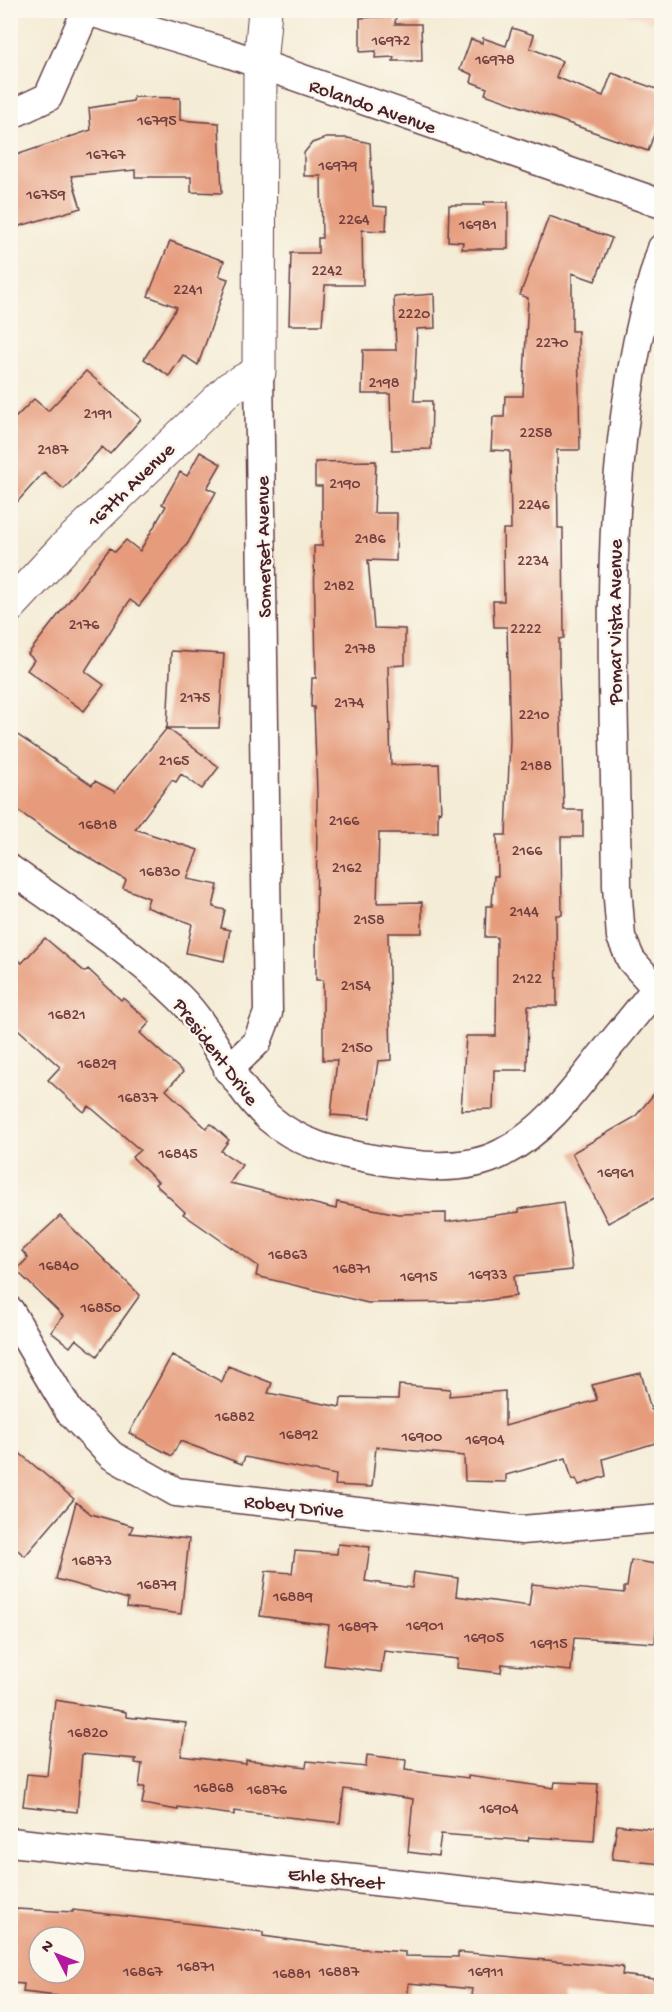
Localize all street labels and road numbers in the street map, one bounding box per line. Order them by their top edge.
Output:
street label: Rolando Avenue [305,76,439,141]
street label: 167th Avenue [83,439,181,535]
street label: Somerset Avenue [253,475,278,618]
street label: Pomar Vista Avenue [606,539,629,706]
street label: President Drive [166,994,262,1112]
street label: Robey Drive [243,1492,345,1525]
street label: Ehle Street [287,1864,386,1897]

